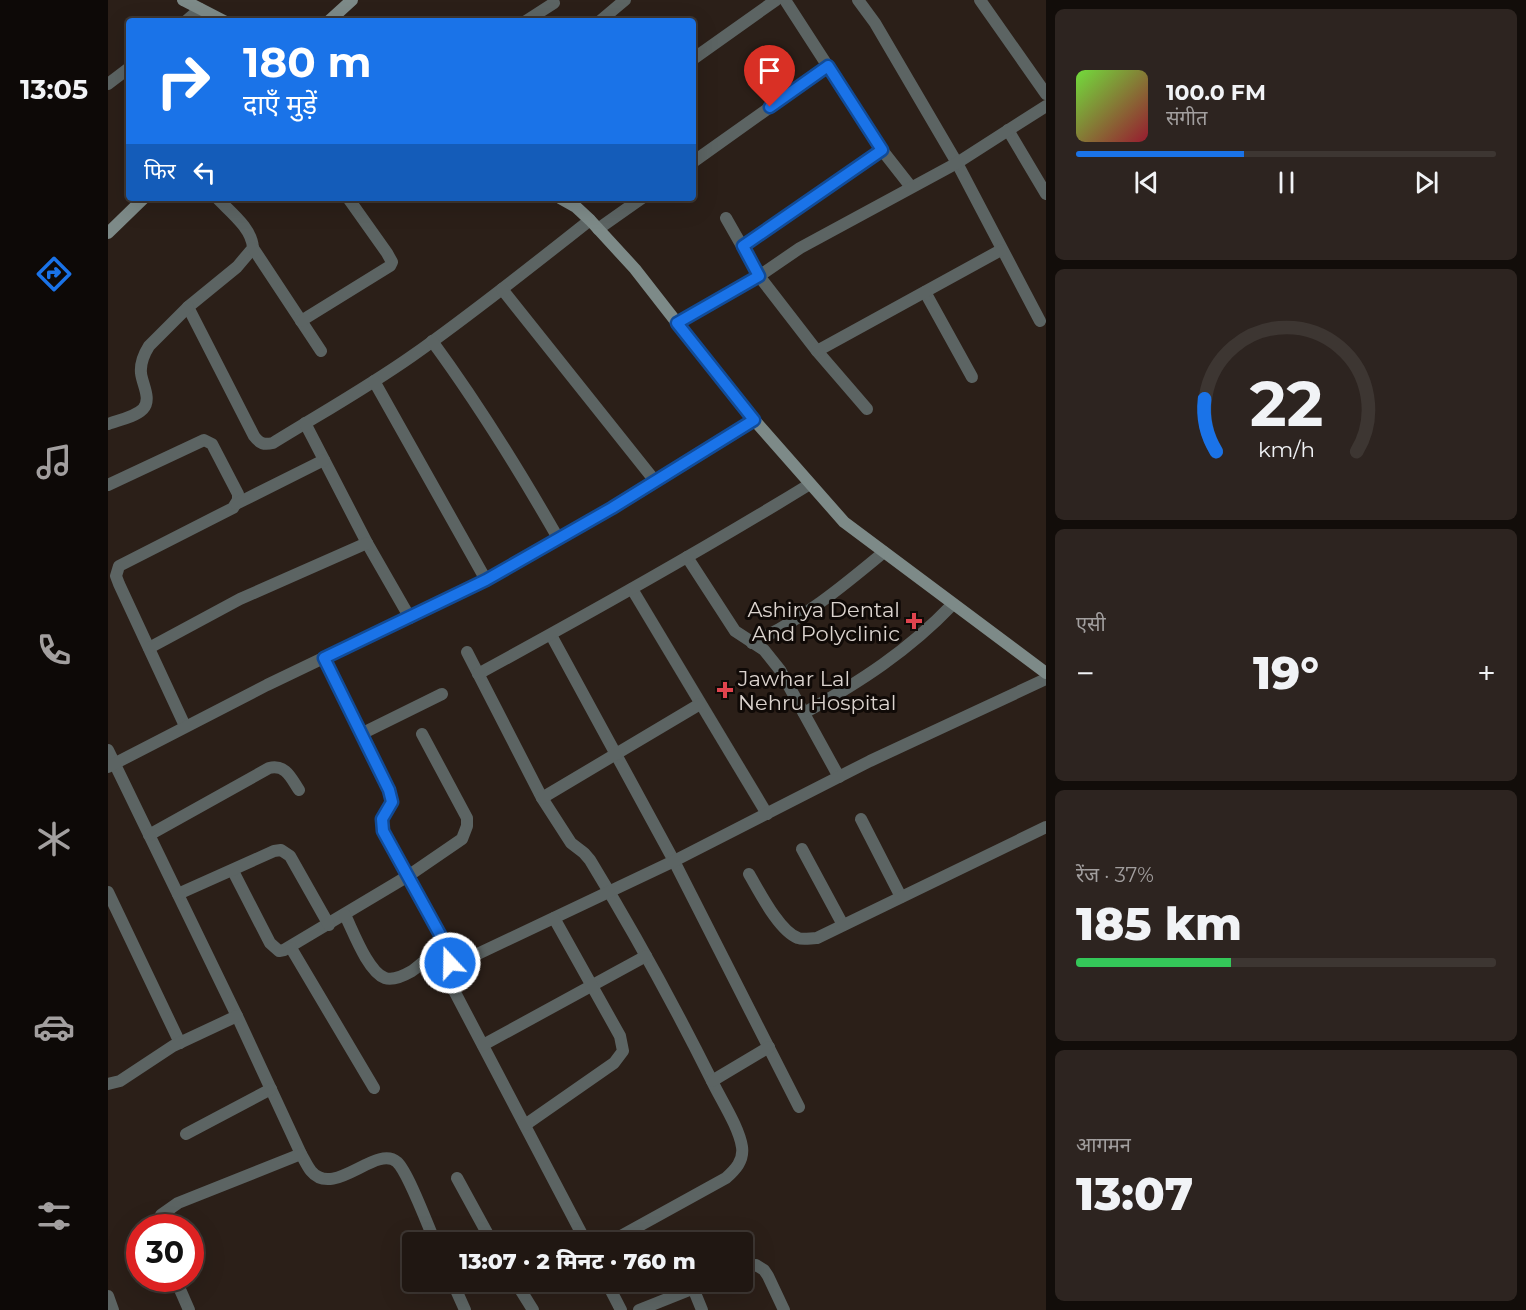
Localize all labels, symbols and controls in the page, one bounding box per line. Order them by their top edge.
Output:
text: 180 m [243,36,372,88]
icon: right [144,42,222,120]
pin [744,45,795,107]
icon: arrive [753,54,786,87]
text: 13:05 [20,73,88,106]
text: 100.0 FM [1166,79,1266,106]
text: दाएँ मुड़ें [243,88,317,121]
text: संगीत [1166,106,1207,130]
icon: left [188,156,221,189]
text: फिर [144,158,176,185]
icon: previous [1130,166,1163,199]
icon: pause [1270,166,1303,199]
icon: next [1410,166,1443,199]
icon: directions [33,253,75,295]
text: 22 [1249,366,1323,442]
text: km/h [1257,436,1315,462]
icon: music [33,441,75,483]
place label: Ashirya Dental And Polyclinic [747,597,900,646]
marker: Ashirya Dental And Polyclinic [905,612,923,630]
text: एसी [1076,612,1106,636]
icon: phone [33,629,75,671]
text: 19° [1253,645,1319,700]
text: − [1076,653,1095,693]
text: + [1477,653,1496,693]
place label: Jawhar Lal Nehru Hospital [737,666,896,715]
marker: Jawhar Lal Nehru Hospital [716,681,734,699]
icon: climate [33,818,75,860]
text: रेंज · 37% [1076,863,1154,887]
text: 185 km [1076,896,1242,951]
position arrow [418,931,482,995]
icon: car [33,1006,75,1048]
text: आगमन [1076,1133,1131,1157]
text: 13:07 [1076,1166,1193,1221]
icon: filters [33,1195,75,1237]
speed limit sign: 30 [126,1214,204,1292]
text: 13:07 · 2 मिनट · 760 m [459,1248,696,1275]

